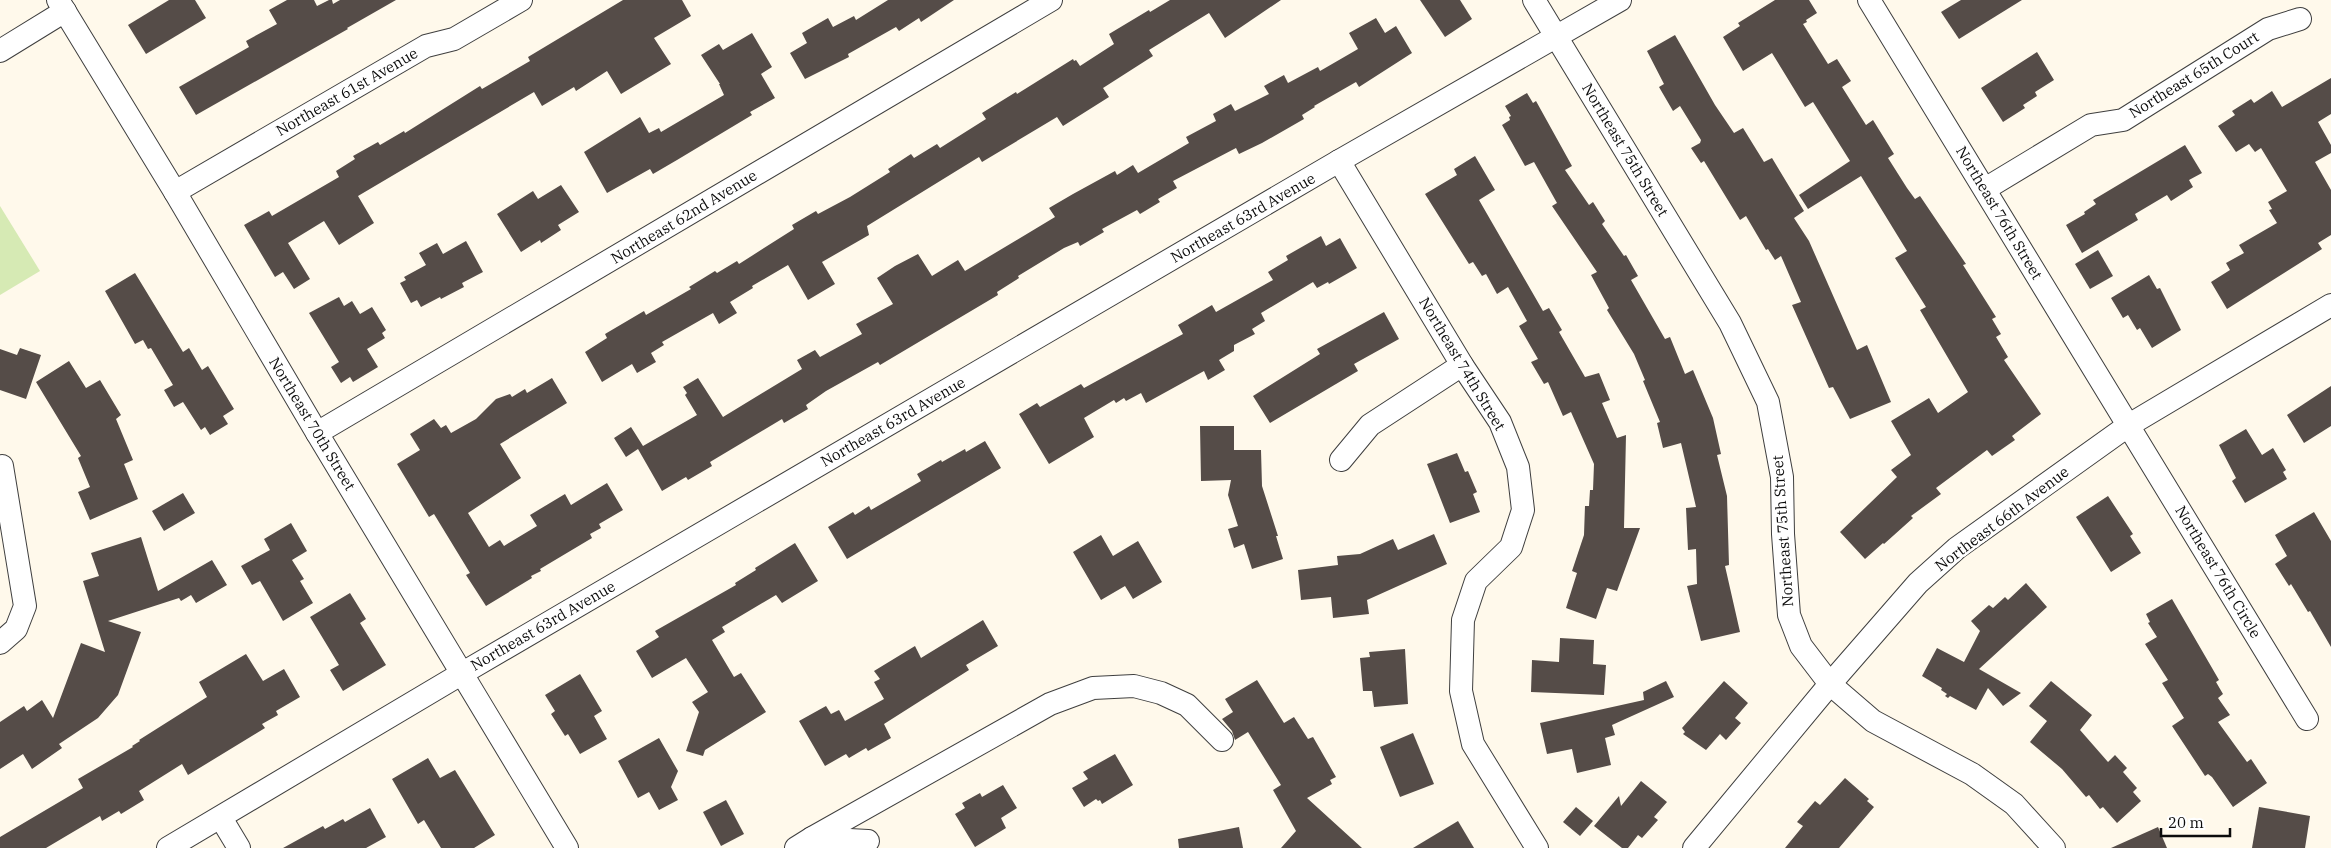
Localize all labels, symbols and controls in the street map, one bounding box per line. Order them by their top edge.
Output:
street label: Northeast 65th Court [2125,27,2262,122]
street label: Northeast 61st Avenue [272,43,421,140]
street label: Northeast 75th Street [1578,80,1673,220]
street label: Northeast 76th Street [1952,143,2047,283]
street label: Northeast 62nd Avenue [607,165,760,268]
street label: Northeast 63rd Avenue [1167,168,1318,267]
street label: Northeast 74th Street [1415,294,1510,434]
street label: Northeast 70th Street [265,354,360,494]
street label: Northeast 63rd Avenue [817,372,968,471]
street label: Northeast 75th Street [1768,454,1797,608]
street label: Northeast 66th Avenue [1931,462,2072,575]
street label: Northeast 76th Circle [2171,502,2266,642]
street label: Northeast 63rd Avenue [467,576,618,675]
scale bar [2161,806,2230,838]
text: 20 m [2168,813,2204,832]

